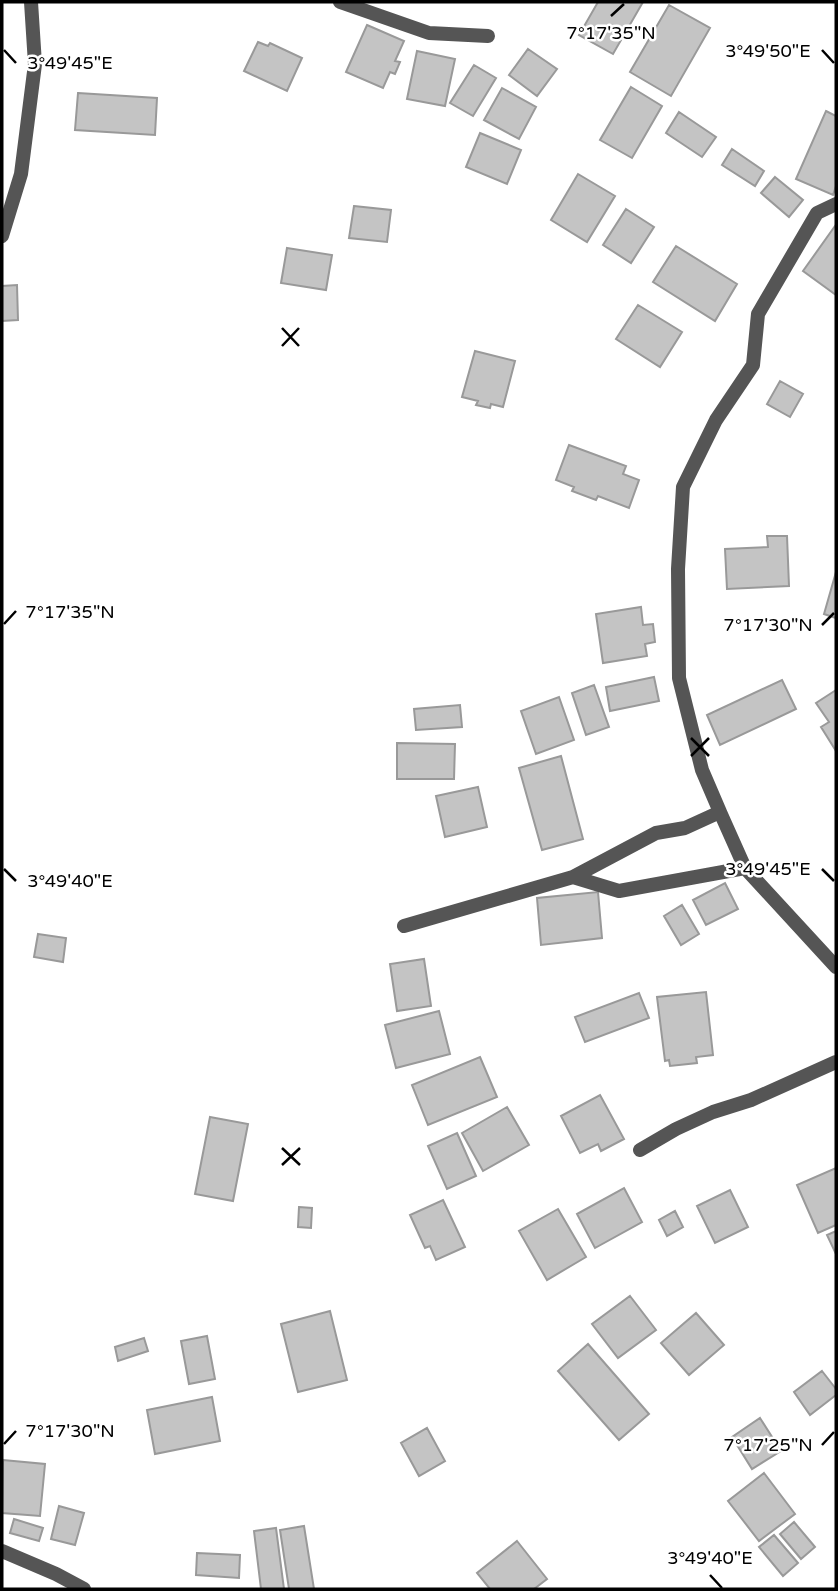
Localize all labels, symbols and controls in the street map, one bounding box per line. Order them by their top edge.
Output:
text: 7°17'35"N [566,22,656,44]
text: 3°49'50"E [725,40,811,62]
text: 3°49'45"E [27,52,113,74]
text: 7°17'35"N [25,601,115,623]
text: 7°17'30"N [723,614,813,636]
text: 3°49'45"E [725,858,811,880]
text: 3°49'40"E [27,870,113,892]
text: 7°17'30"N [25,1420,115,1442]
text: 7°17'25"N [723,1434,813,1456]
text: 3°49'40"E [667,1547,753,1569]

